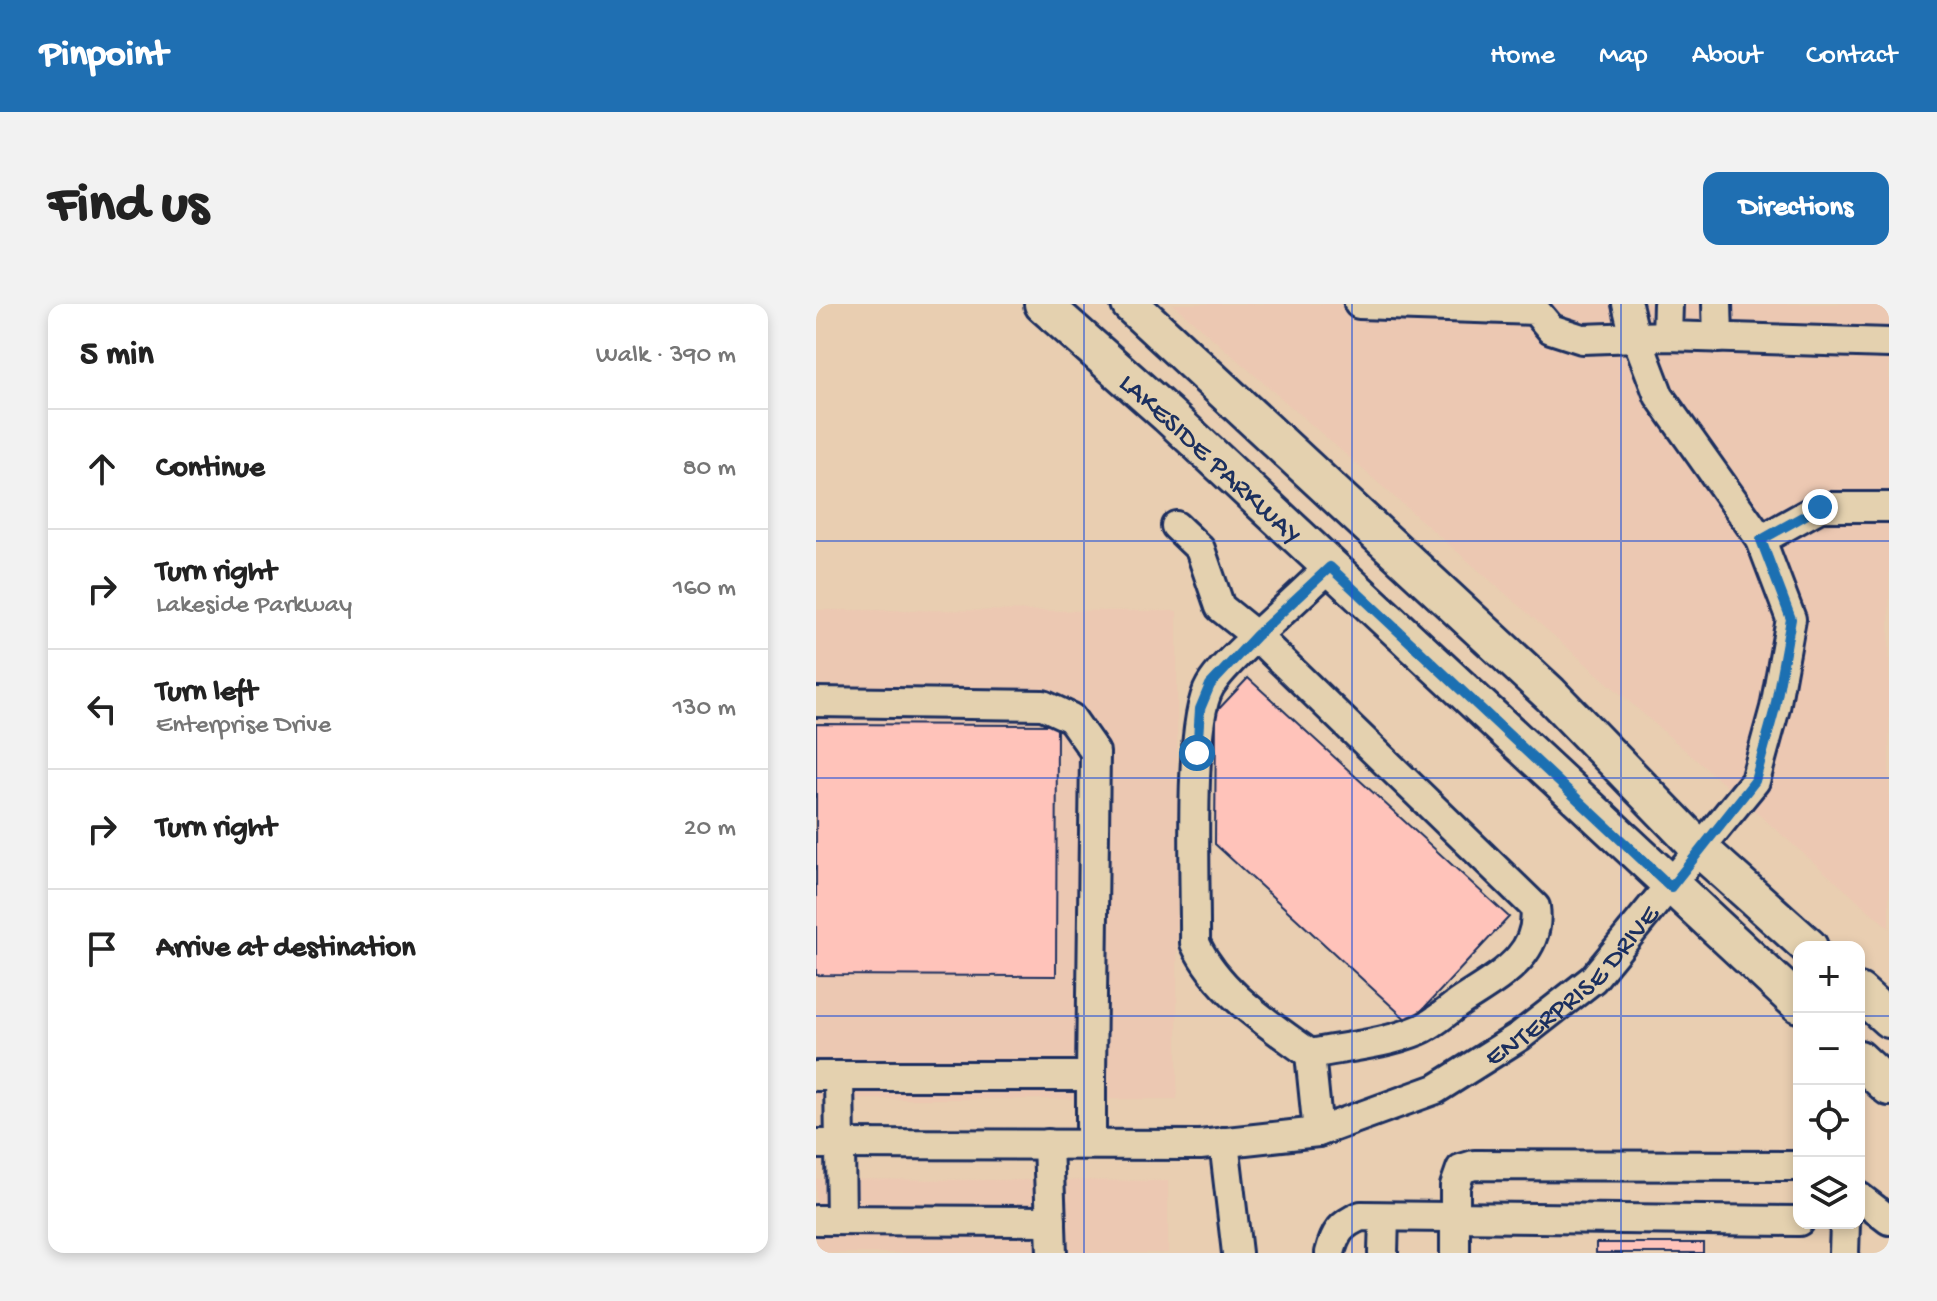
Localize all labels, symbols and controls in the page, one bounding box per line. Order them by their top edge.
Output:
text: Pinpoint [40,34,168,78]
text: Home [1490,40,1555,73]
text: Map [1599,40,1648,73]
text: About [1692,40,1762,73]
text: Contact [1806,40,1897,73]
button: Directions [1703,172,1889,245]
text: Find us [48,175,208,241]
text: 5 min [80,336,154,376]
text: Walk · 390 m [596,341,736,372]
street label: LAKESIDE PARKWAY [1111,368,1307,553]
icon: ahead [80,447,124,491]
text: Continue [156,452,265,487]
text: 80 m [682,454,736,485]
route end [1802,489,1838,525]
text: Turn right [156,556,276,591]
icon: right [80,567,124,611]
text: 160 m [673,574,736,605]
text: Lakeside Parkway [156,591,352,622]
text: Turn left [156,676,257,711]
icon: left [80,687,124,731]
text: 130 m [673,694,736,725]
text: Enterprise Drive [156,711,331,742]
route start [1179,735,1215,771]
icon: right [80,807,124,851]
text: Turn right [156,812,276,847]
text: 20 m [684,814,736,845]
street label: ENTERPRISE DRIVE [1480,899,1669,1075]
icon: arrive [80,927,124,971]
text: Arrive at destination [156,932,416,967]
map controls [1793,941,1865,1229]
button: + [1793,941,1865,1013]
button: − [1793,1013,1865,1085]
button: locate [1793,1085,1865,1157]
button: layers [1793,1157,1865,1229]

